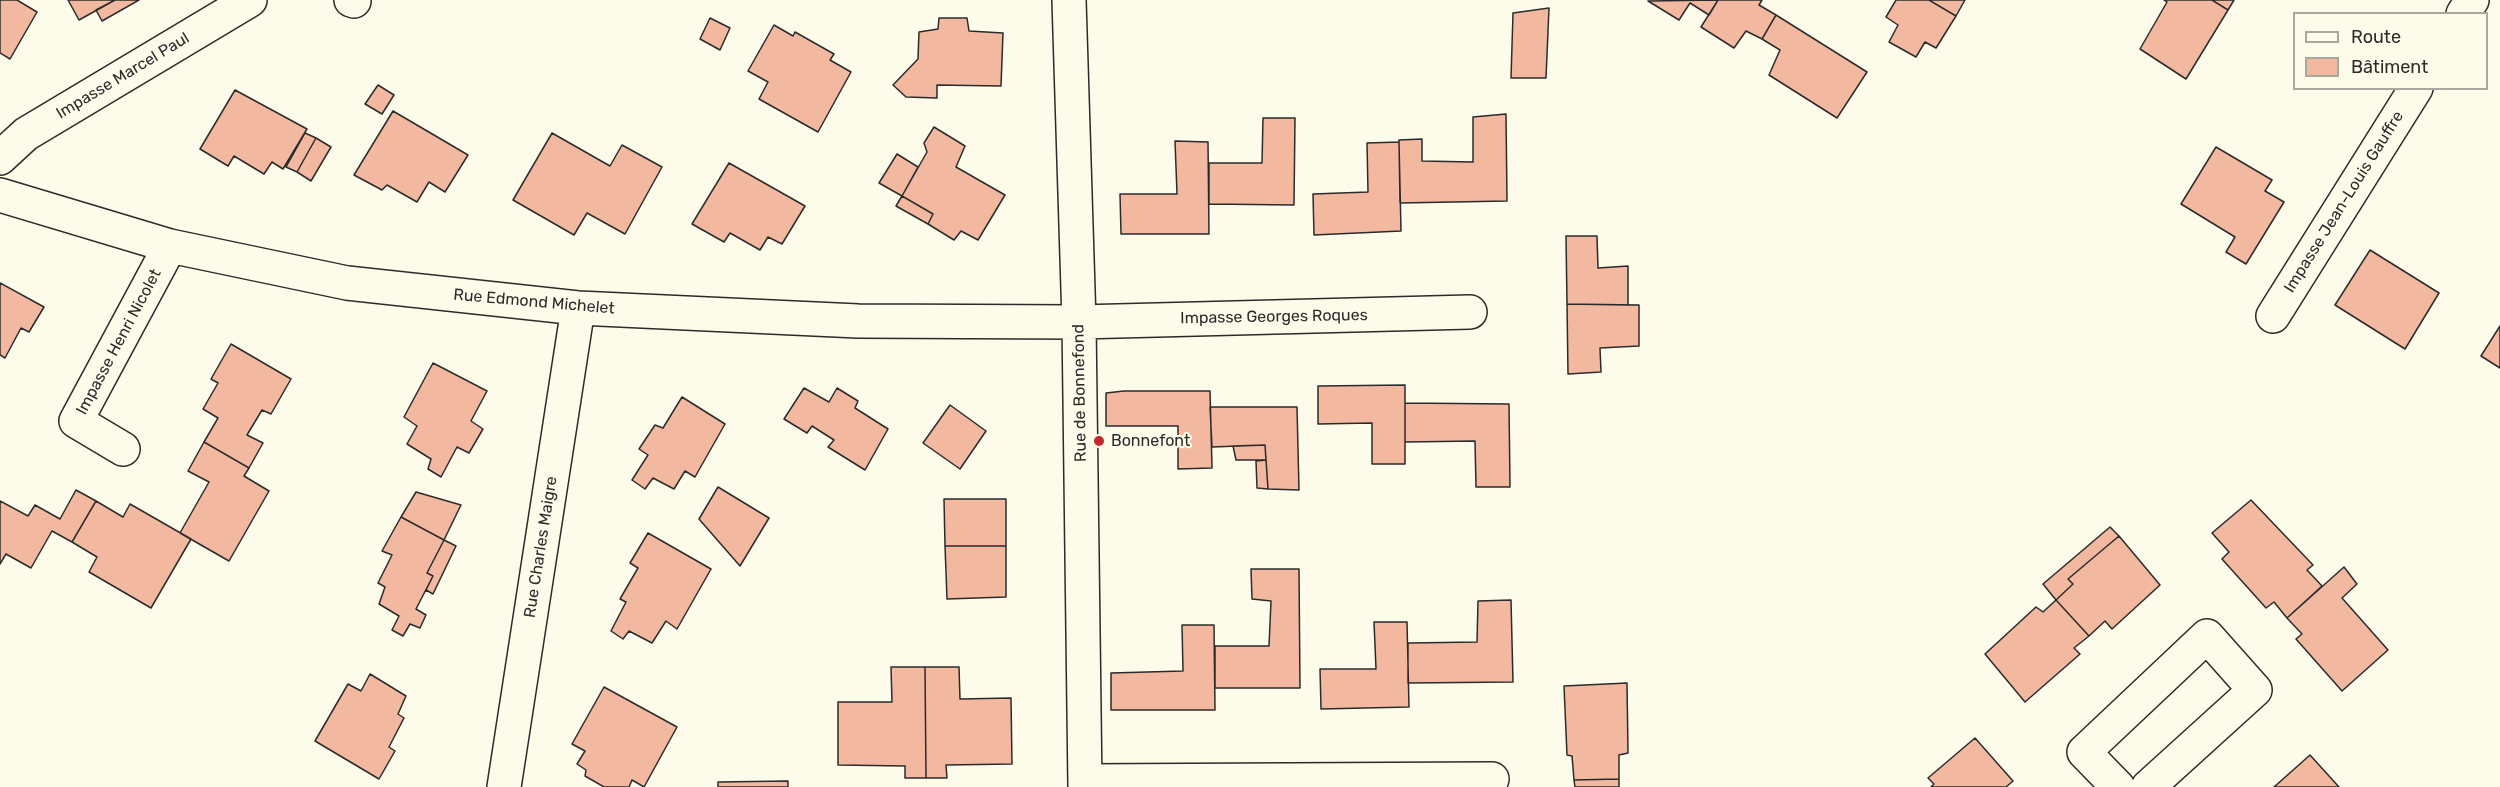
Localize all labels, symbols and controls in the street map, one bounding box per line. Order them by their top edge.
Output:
legend [2293,12,2488,90]
text: Route [2351,26,2401,48]
street label: Impasse Marcel Paul [53,29,193,123]
text: Bâtiment [2351,56,2428,78]
street label: Impasse Jean-Louis Gauffre [2280,108,2408,296]
street label: Impasse Henri Nicolet [72,266,166,418]
street label: Rue Edmond Michelet [453,285,615,319]
street label: Impasse Georges Roques [1180,306,1368,328]
street label: Rue de Bonnefond [1069,324,1091,462]
place label: Bonnefont [1111,431,1190,451]
marker: Bonnefont [1092,434,1106,448]
street label: Rue Charles Maigre [520,475,562,619]

